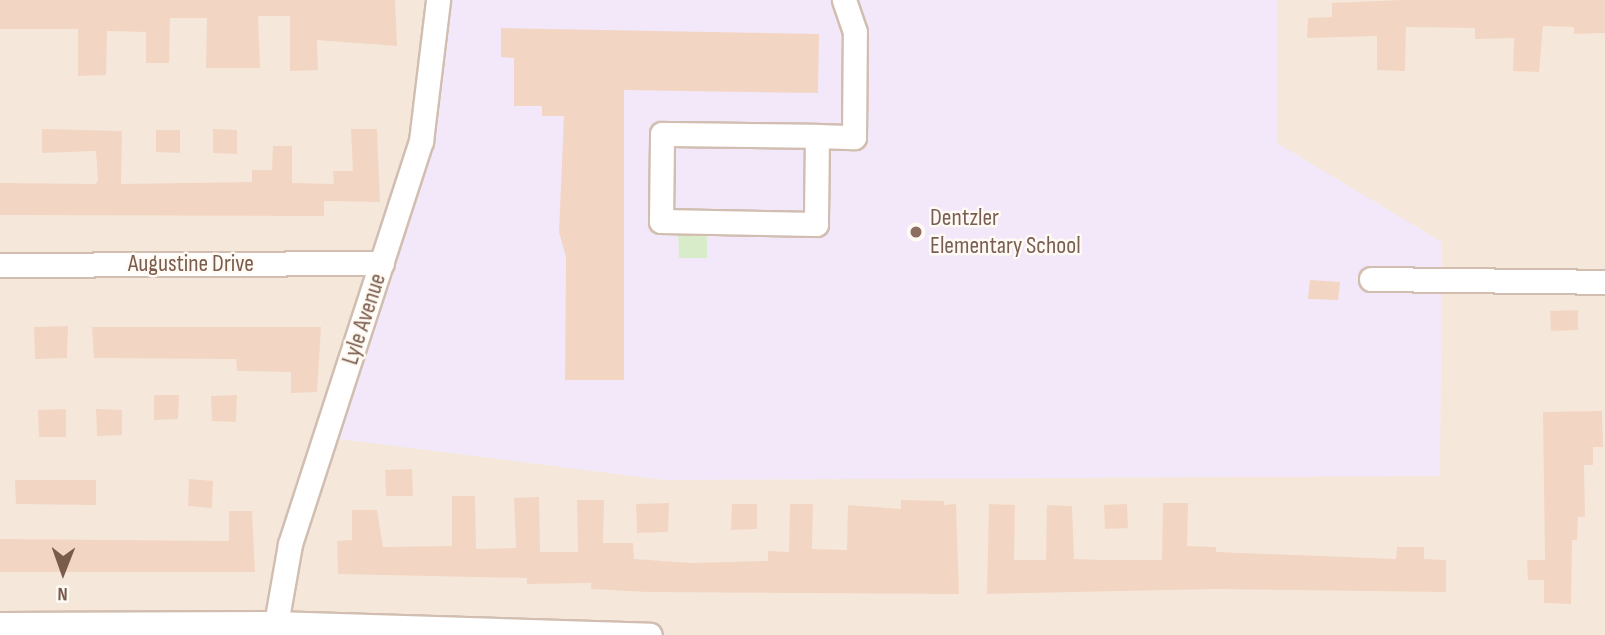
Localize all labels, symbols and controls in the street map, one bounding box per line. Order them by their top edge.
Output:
place label: Dentzler Elementary School [930,204,1081,260]
marker: Dentzler Elementary School [908,224,924,240]
street label: Augustine Drive [128,250,254,278]
street label: Lyle Avenue [336,270,392,368]
north arrow [28,537,98,607]
text: N [57,582,68,605]

